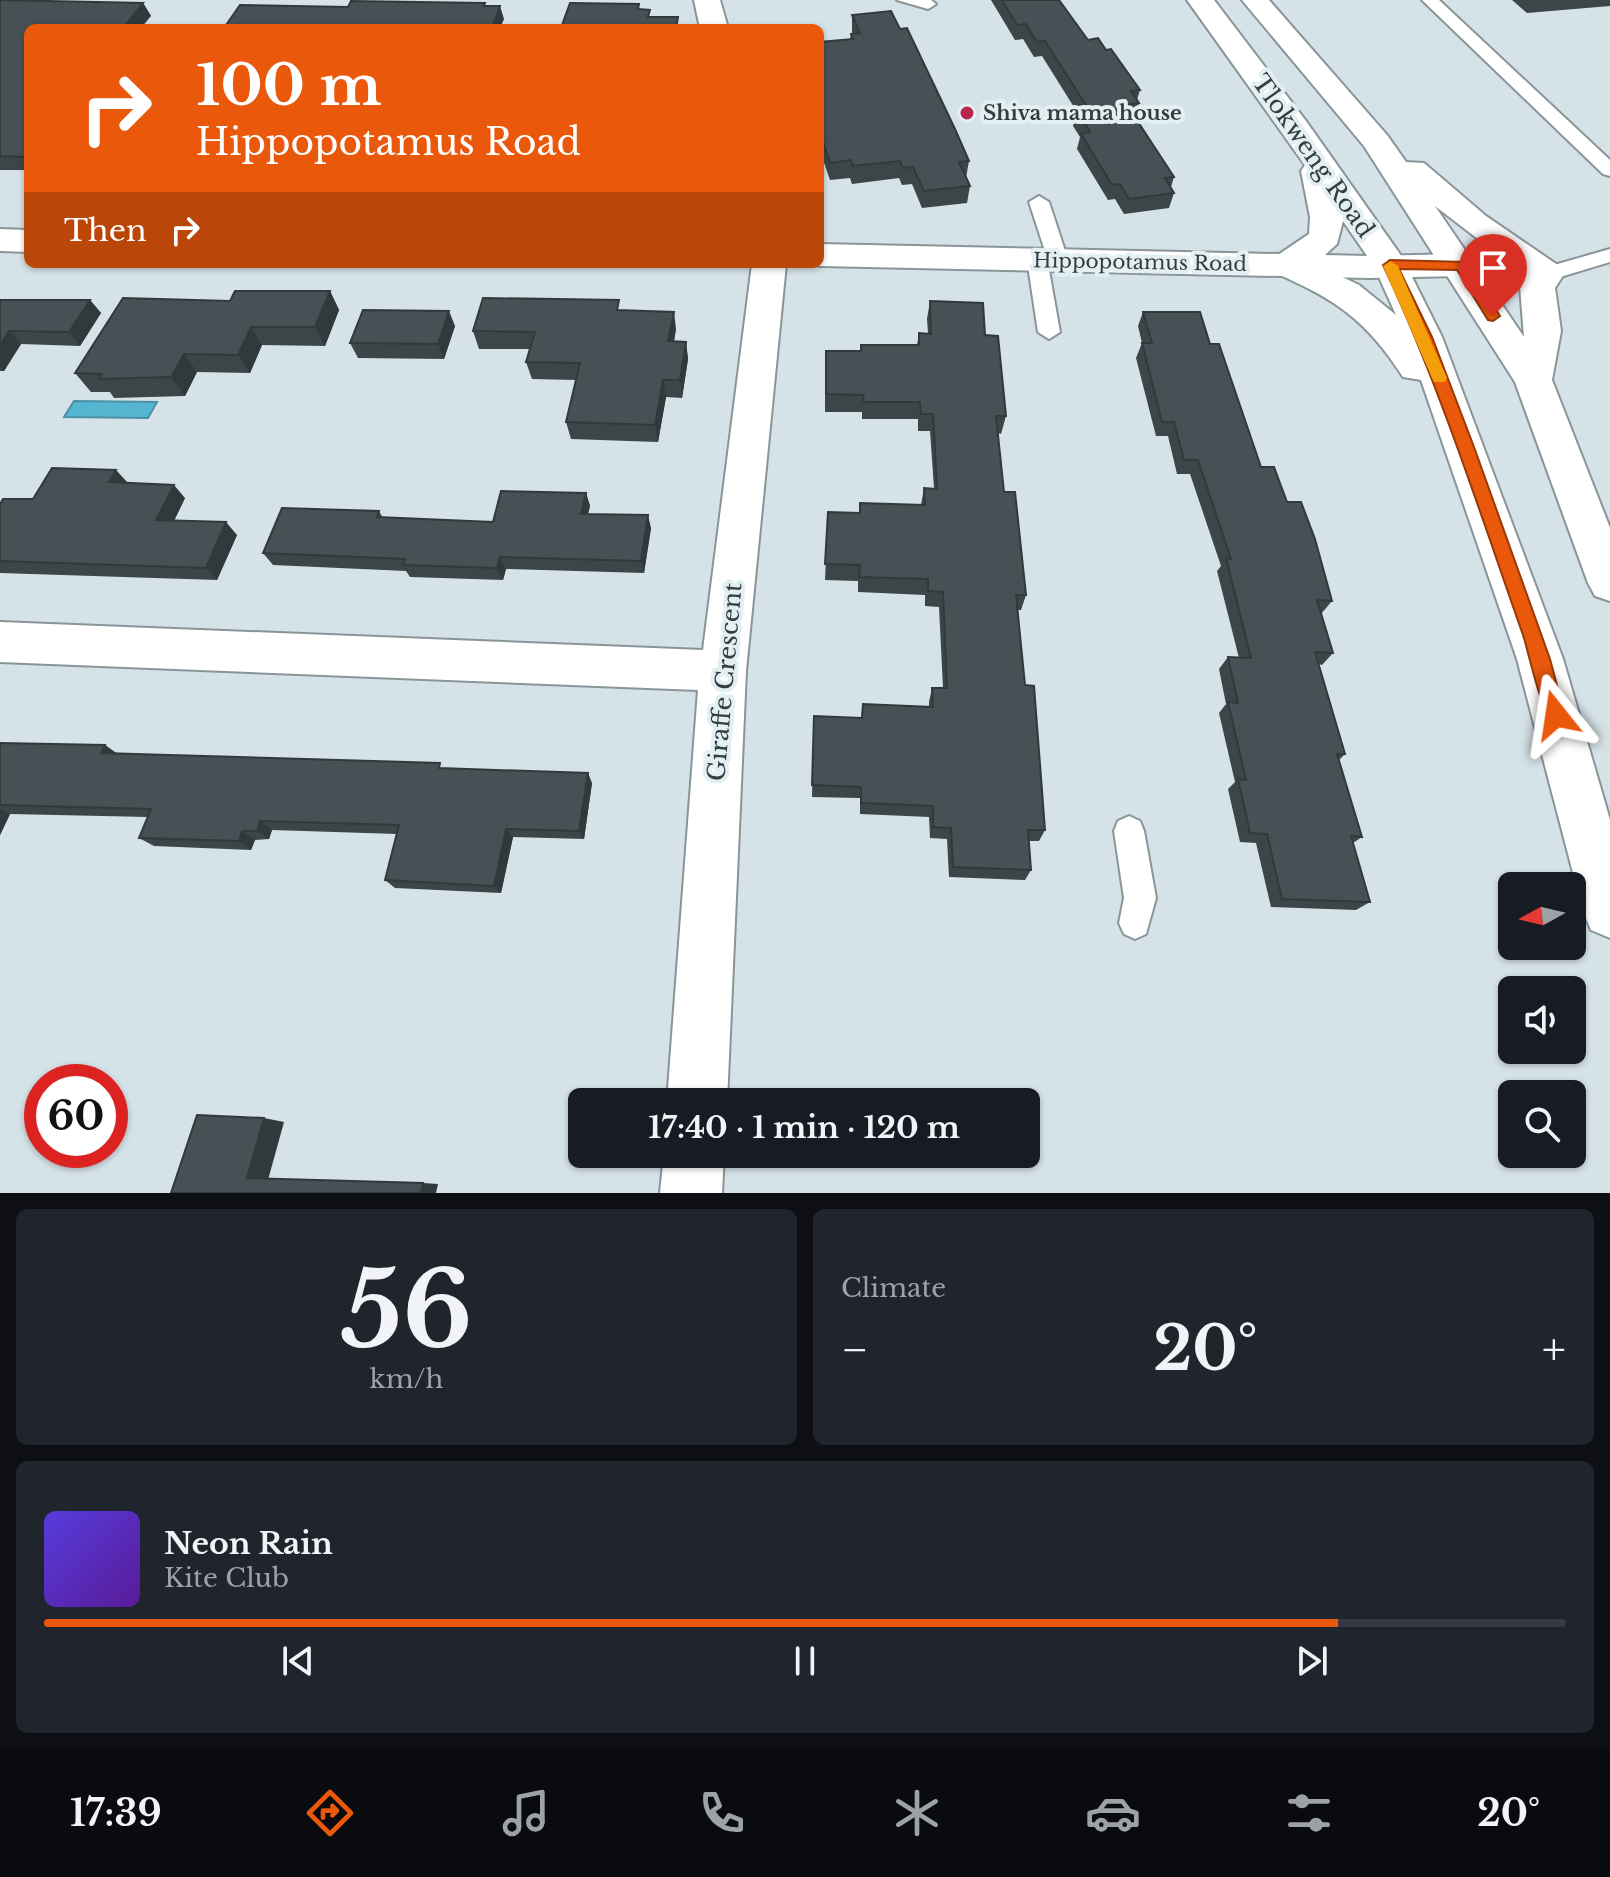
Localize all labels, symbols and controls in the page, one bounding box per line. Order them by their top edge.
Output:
text: 100 m [196,51,382,120]
icon: right [64,56,168,160]
street label: Tlokweng Road [1246,68,1381,243]
place label: Shiva mama house [983,101,1182,125]
marker: Shiva mama house [958,104,976,122]
text: Hippopotamus Road [196,120,581,165]
icon: right [163,208,207,252]
text: Then [64,212,147,249]
pin [1459,234,1527,316]
icon: arrive [1471,246,1515,290]
street label: Hippopotamus Road [1033,248,1247,276]
street label: Giraffe Crescent [701,582,748,782]
position arrow [1514,673,1598,757]
north arrow [1498,872,1586,960]
map controls [1498,872,1586,1168]
button: sound [1498,976,1586,1064]
speed limit sign: 60 [24,1064,128,1168]
button: search [1498,1080,1586,1168]
text: 17:40 · 1 min · 120 m [648,1109,960,1146]
text: 56 [341,1246,472,1375]
text: Climate [841,1272,946,1304]
text: 20° [1153,1312,1258,1386]
text: − [841,1322,869,1377]
text: + [1542,1322,1566,1377]
text: km/h [370,1363,443,1395]
text: Neon Rain [164,1525,333,1562]
text: Kite Club [164,1562,289,1594]
icon: previous [276,1639,320,1683]
icon: pause [783,1639,827,1683]
icon: next [1290,1639,1334,1683]
icon: directions [302,1785,358,1841]
icon: music [498,1785,554,1841]
icon: phone [694,1785,750,1841]
icon: climate [889,1785,945,1841]
icon: car [1085,1785,1141,1841]
icon: filters [1281,1785,1337,1841]
text: 17:39 [70,1791,162,1836]
text: 20° [1477,1791,1540,1836]

